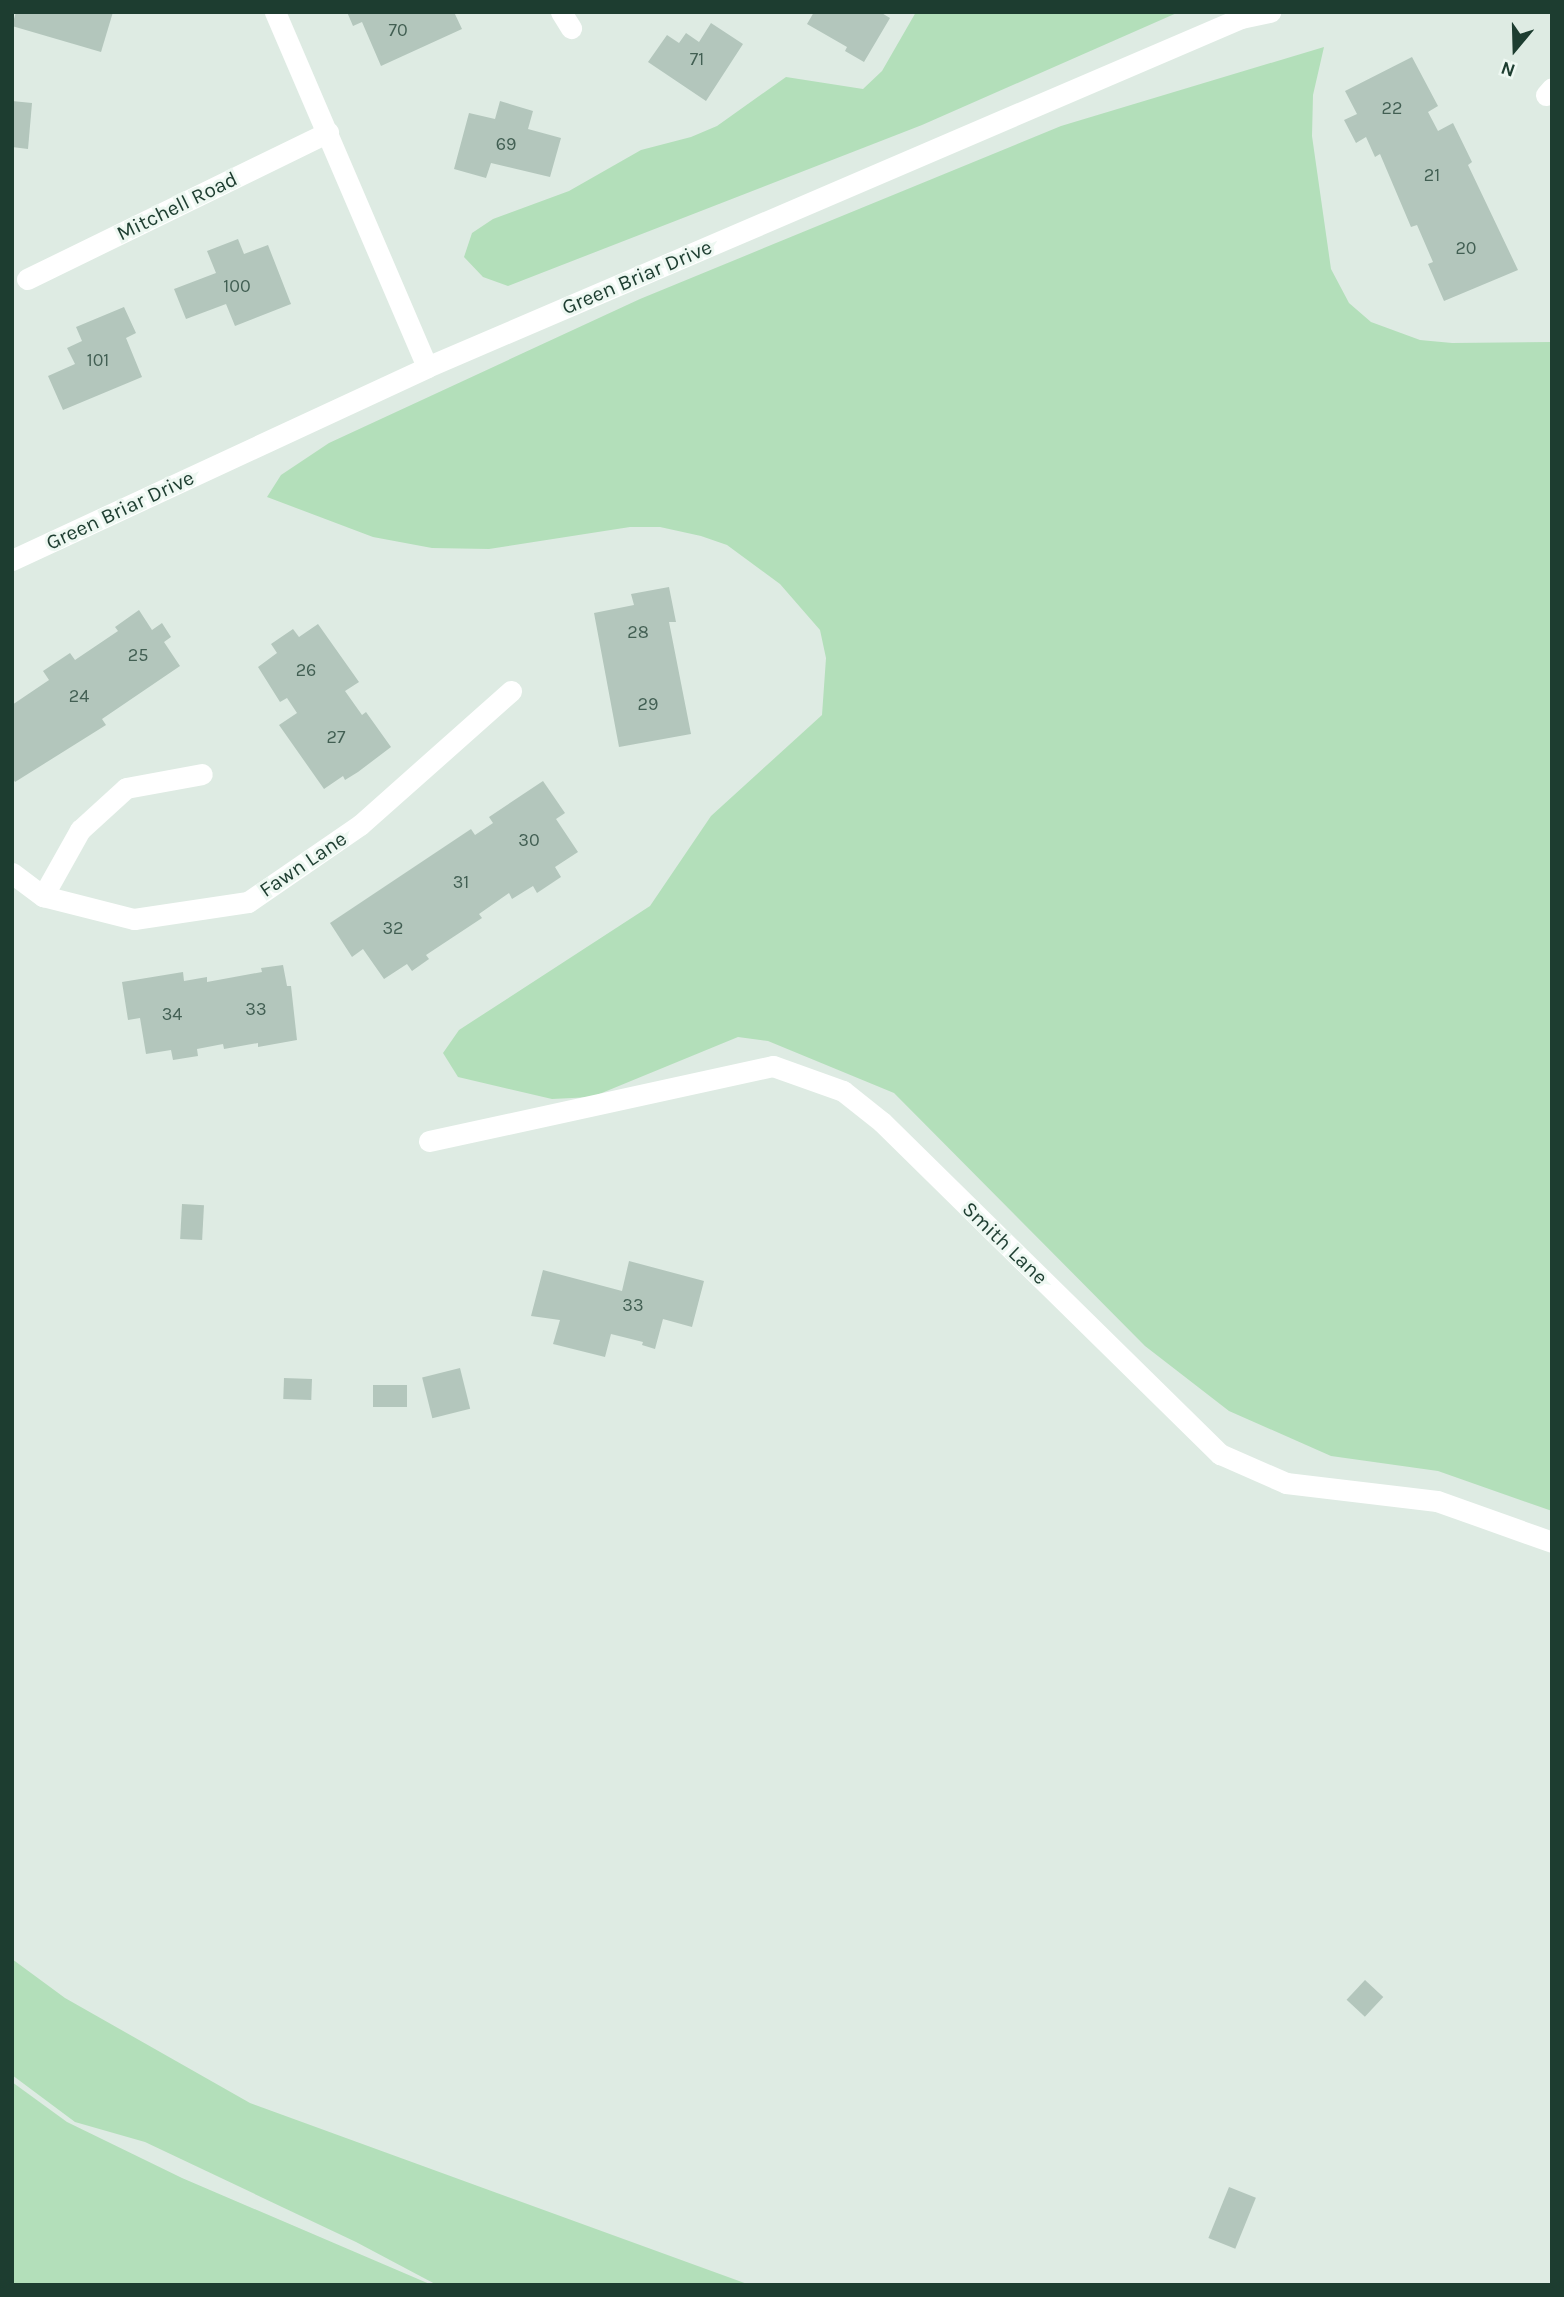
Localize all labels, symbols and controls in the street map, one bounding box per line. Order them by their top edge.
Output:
north arrow [1480,14,1550,84]
house number: 70 [388,19,408,41]
house number: 71 [690,48,704,70]
text: N [1498,56,1518,81]
house number: 22 [1382,97,1402,119]
house number: 69 [496,133,516,155]
house number: 21 [1424,164,1440,186]
street label: Mitchell Road [112,166,242,246]
street label: Green Briar Drive [558,234,716,320]
house number: 20 [1455,237,1477,259]
house number: 100 [223,275,251,297]
house number: 101 [87,349,109,371]
street label: Green Briar Drive [42,465,198,555]
house number: 28 [627,621,649,643]
house number: 25 [128,644,148,666]
house number: 26 [296,659,316,681]
house number: 24 [69,685,89,707]
house number: 29 [638,693,658,715]
house number: 27 [327,726,345,748]
street label: Fawn Lane [255,826,351,902]
house number: 30 [518,829,540,851]
house number: 31 [453,871,469,893]
house number: 32 [382,917,404,939]
house number: 33 [245,998,267,1020]
house number: 34 [162,1003,182,1025]
street label: Smith Lane [957,1196,1053,1290]
house number: 33 [622,1294,644,1316]

